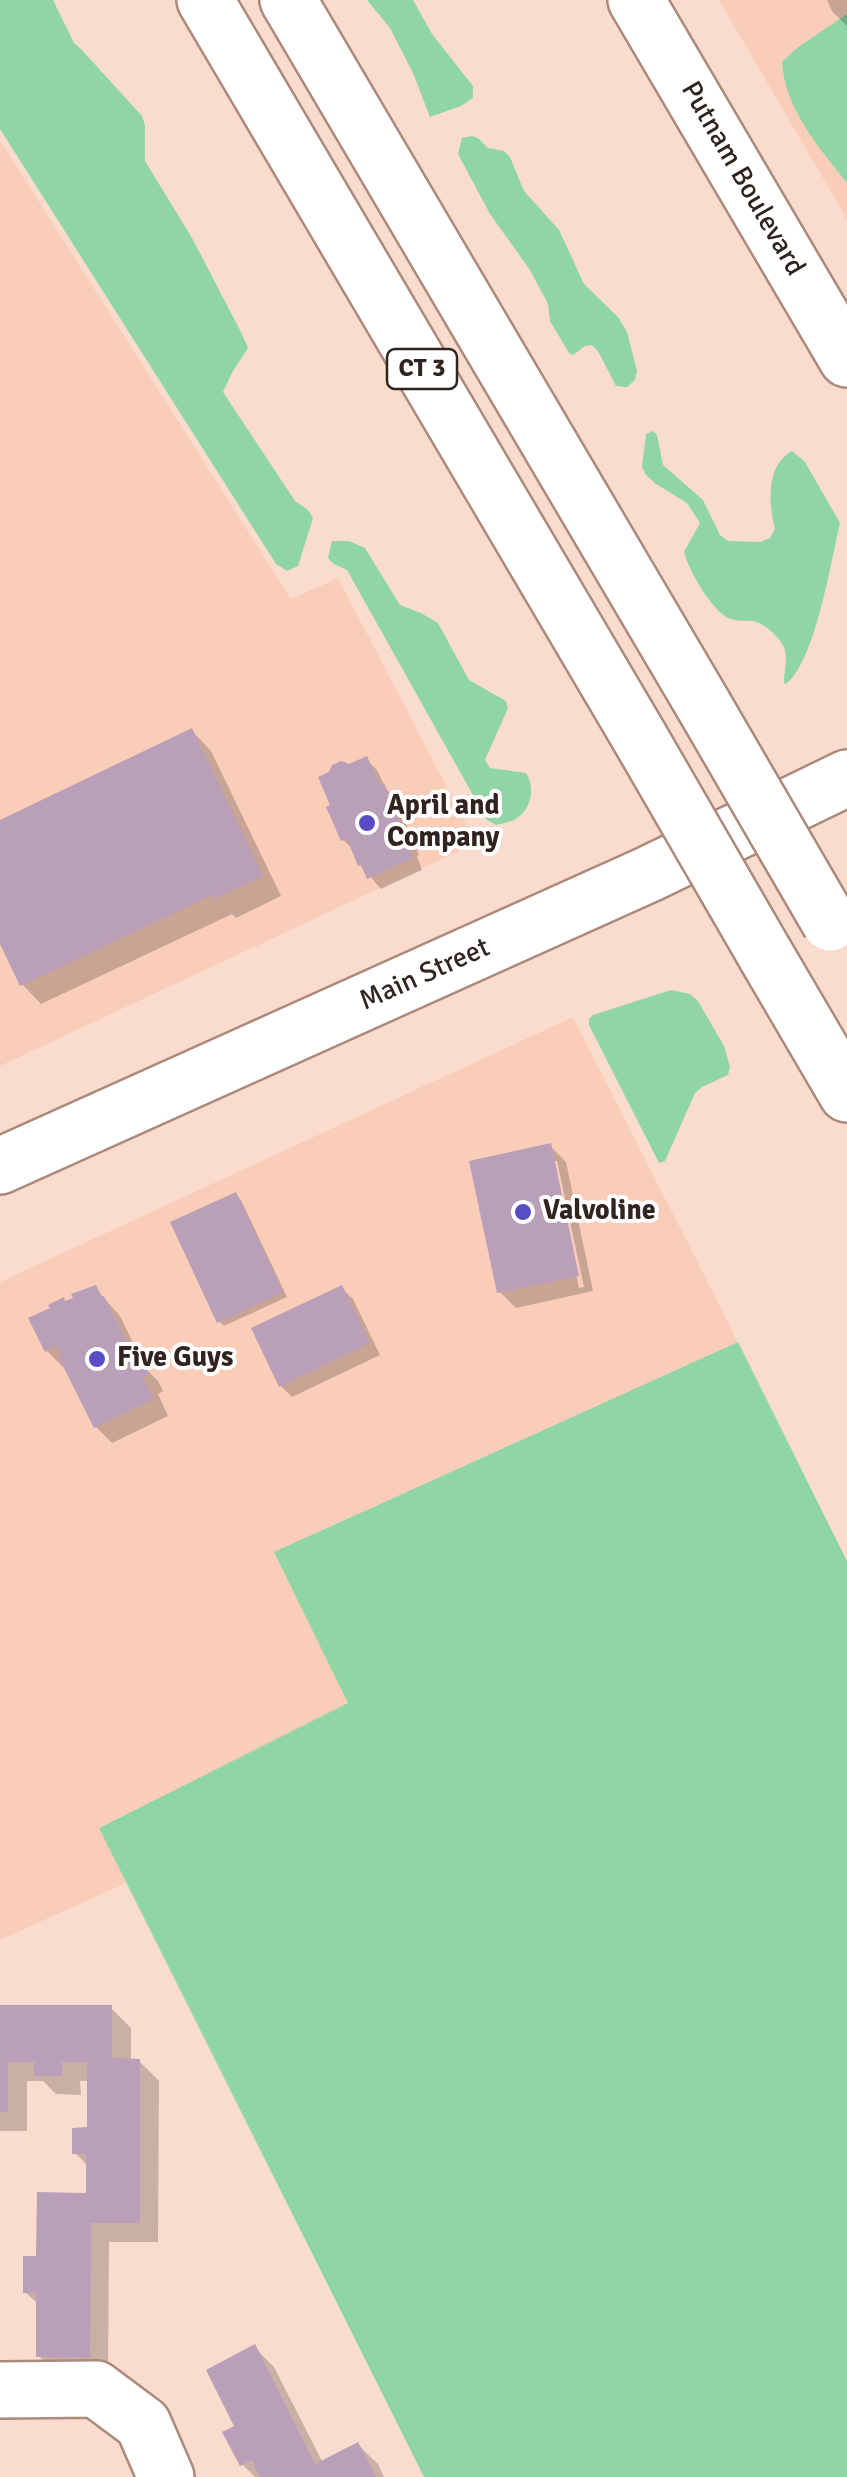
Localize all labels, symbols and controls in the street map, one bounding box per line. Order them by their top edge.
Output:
street label: Putnam Boulevard [673,76,811,282]
road number: CT 3 [387,349,457,389]
place label: April and Company [387,790,500,856]
marker: April and Company [356,812,378,834]
street label: Main Street [355,931,495,1019]
place label: Valvoline [543,1195,656,1229]
marker: Valvoline [512,1201,534,1223]
place label: Five Guys [117,1342,233,1376]
marker: Five Guys [86,1348,108,1370]

